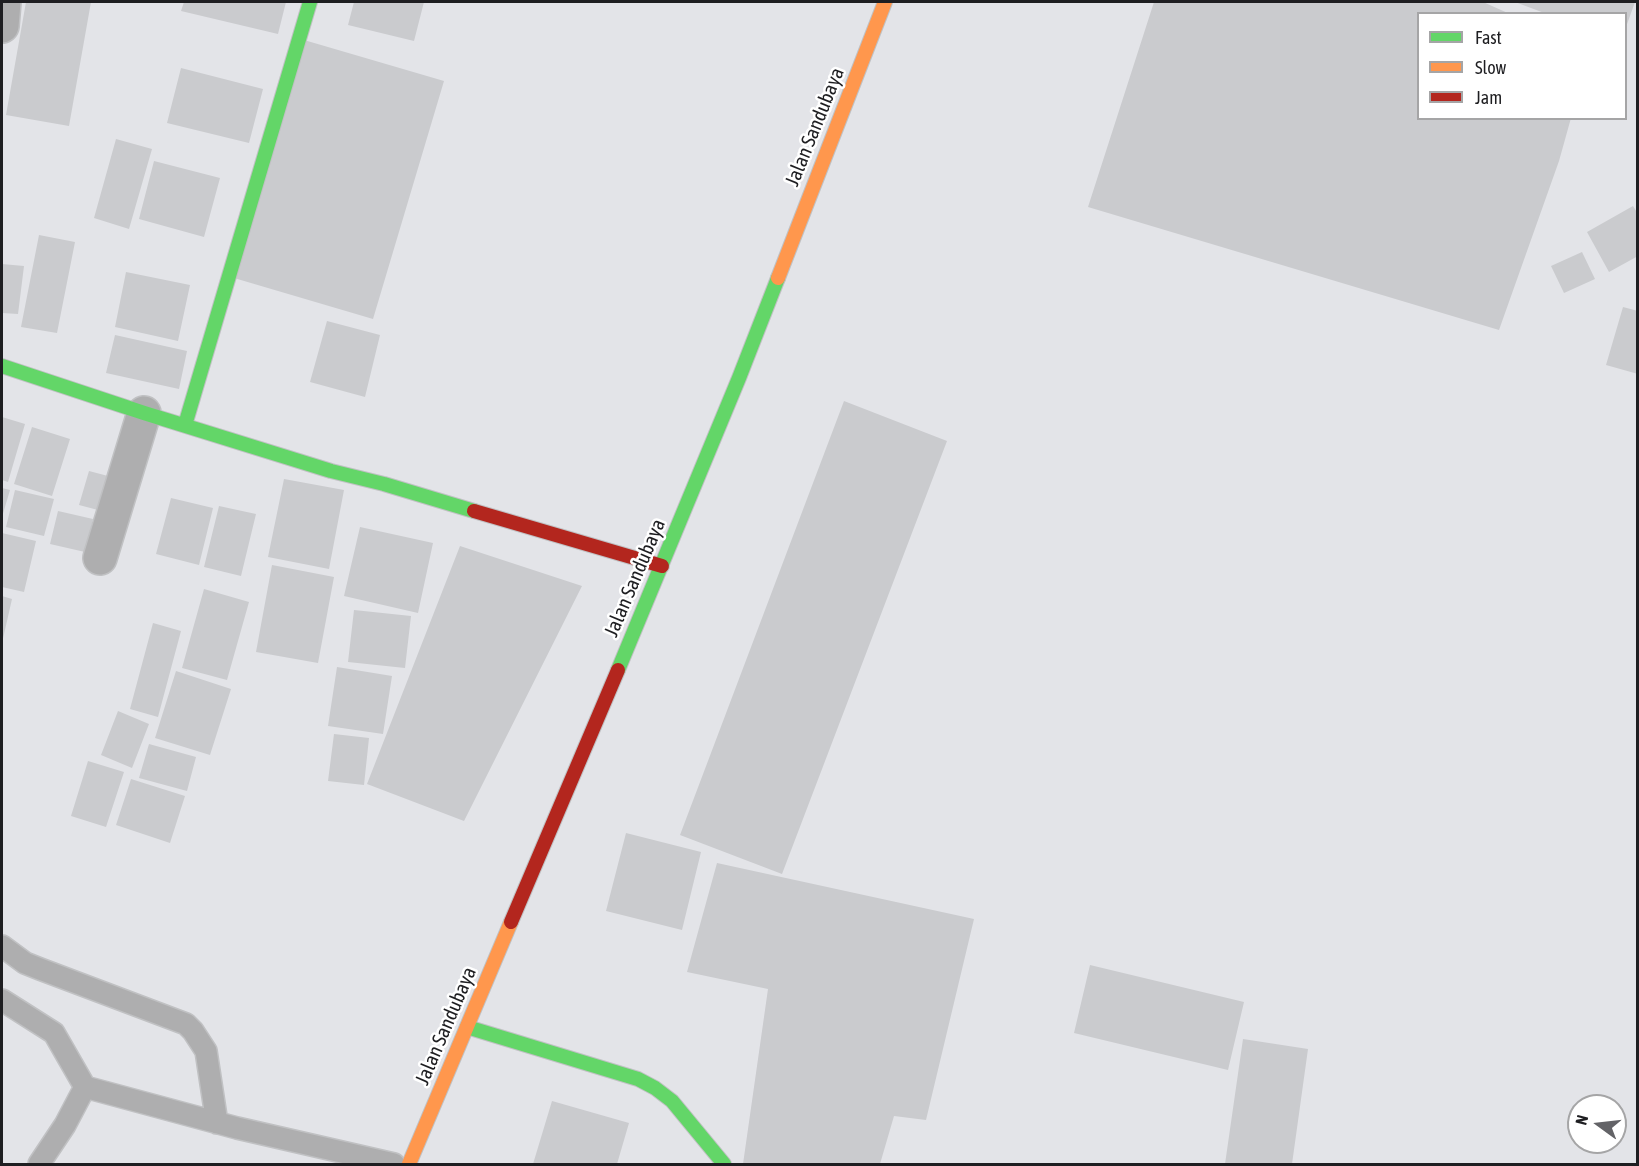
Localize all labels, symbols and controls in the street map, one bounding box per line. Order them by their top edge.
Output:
legend [1417,12,1627,120]
text: Fast [1475,27,1502,48]
text: Slow [1475,57,1506,78]
street label: Jalan Sandubaya [780,64,850,190]
text: Jam [1475,87,1502,108]
street label: Jalan Sandubaya [599,516,671,640]
street label: Jalan Sandubaya [410,964,482,1088]
north arrow [1567,1094,1627,1154]
text: N [1572,1113,1591,1127]

